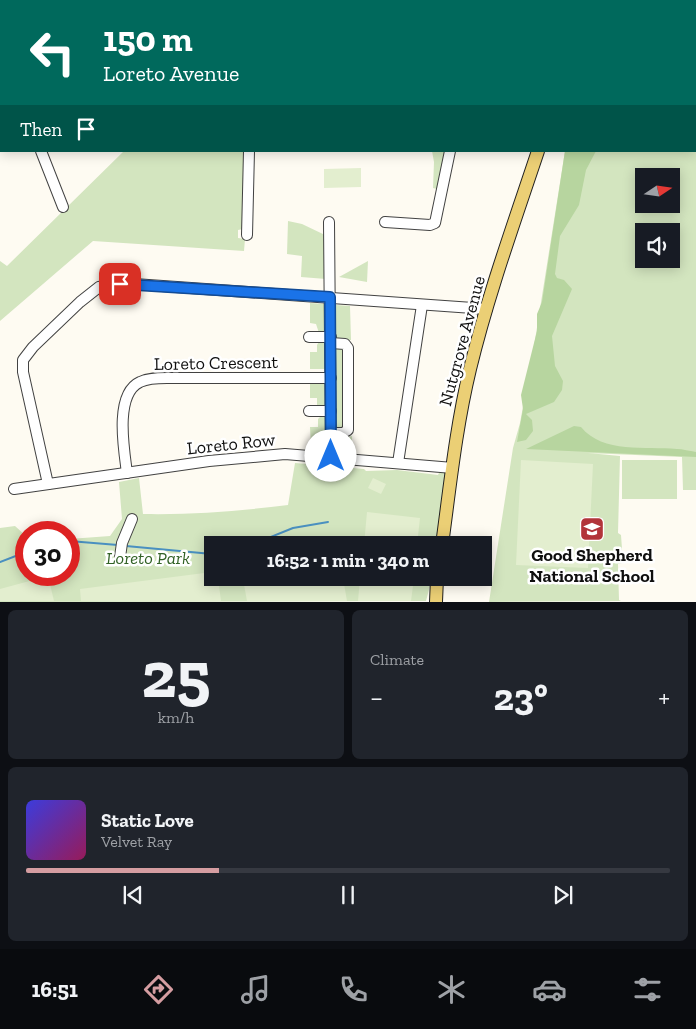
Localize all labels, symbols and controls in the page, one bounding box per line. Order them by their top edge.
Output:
text: 150 m [103,18,193,60]
icon: left [20,20,85,85]
text: Loreto Avenue [103,60,239,87]
icon: arrive [72,115,100,143]
text: Then [20,118,62,141]
north arrow [635,168,680,212]
map controls [635,168,680,268]
button: sound [635,223,680,268]
pin [99,263,141,305]
icon: arrive [106,270,134,298]
street label: Nutgrove Avenue [434,273,490,409]
street label: Loreto Crescent [154,351,279,375]
street label: Loreto Row [186,428,277,460]
position arrow [304,429,356,481]
school or university icon: Good Shepherd National School [579,516,605,542]
speed limit sign: 30 [15,521,80,586]
place label: Good Shepherd National School [529,544,655,587]
park label: Loreto Park [106,547,190,569]
text: 16:52 · 1 min · 340 m [267,549,429,572]
text: 25 [142,636,210,714]
text: Climate [370,650,424,669]
text: 23° [493,674,548,720]
text: − [370,681,383,714]
text: + [658,681,670,714]
text: km/h [158,708,194,727]
text: Static Love [101,809,194,832]
text: Velvet Ray [101,832,172,851]
icon: previous [119,881,147,909]
icon: pause [334,881,362,909]
icon: next [549,881,577,909]
icon: directions [141,972,176,1007]
icon: music [238,972,273,1007]
icon: phone [336,972,371,1007]
icon: climate [434,972,469,1007]
icon: car [532,972,567,1007]
icon: filters [630,972,665,1007]
text: 16:51 [31,976,78,1003]

